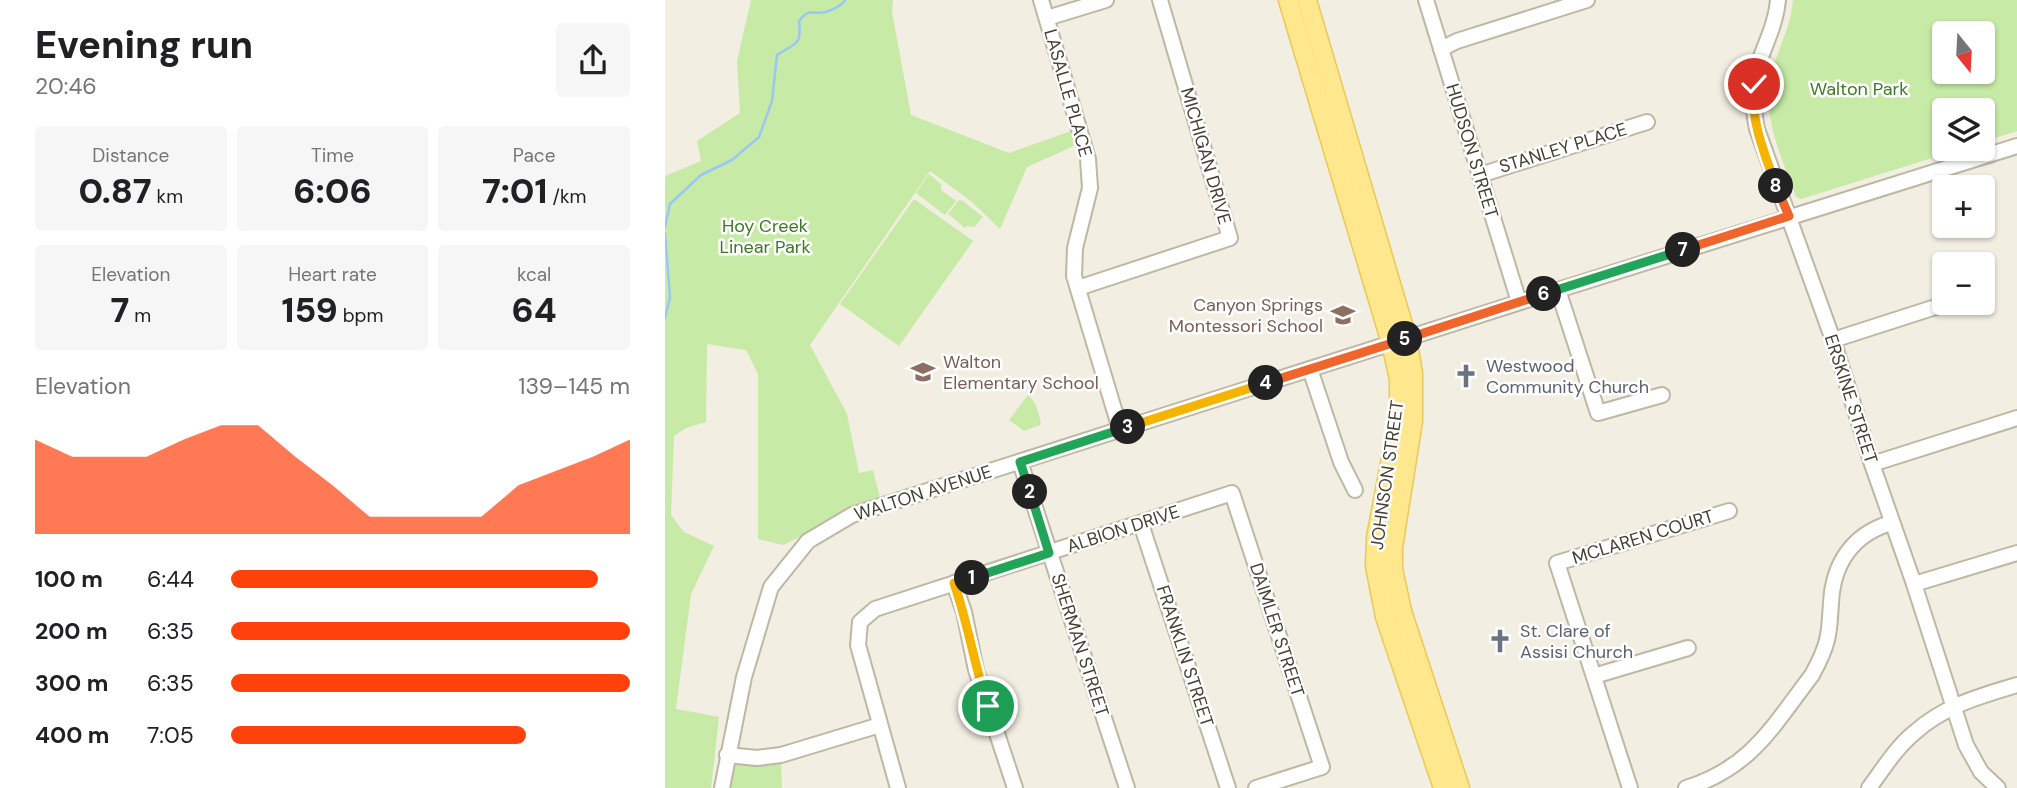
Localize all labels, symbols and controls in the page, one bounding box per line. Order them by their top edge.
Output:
text: Evening run [35,20,253,70]
north arrow [1932,21,1995,84]
map controls [1932,21,1995,315]
button: share [556,23,630,97]
street label: LASALLE PLACE [1038,26,1098,160]
pin [1724,54,1784,114]
icon: check [1735,65,1773,103]
text: 20:46 [35,71,97,101]
park label: Walton Park [1810,77,1908,101]
street label: HUDSON STREET [1440,81,1504,221]
street label: MICHIGAN DRIVE [1175,85,1237,227]
button: layers [1932,98,1995,161]
street label: STANLEY PLACE [1496,117,1630,179]
text: Distance [92,143,169,168]
text: Time [311,143,354,168]
text: Pace [513,143,555,168]
text: 0.87 [79,168,152,214]
text: 6:06 [293,168,372,214]
text: 7:01 [482,168,547,214]
pin: 8 [1759,168,1793,204]
text: 8 [1769,173,1782,198]
button: + [1932,175,1995,238]
text: km [152,184,183,209]
text: /km [547,184,586,209]
park label: Hoy Creek Linear Park [719,214,811,259]
pin: 7 [1665,232,1701,268]
text: 7 [1677,237,1688,262]
button: − [1932,252,1995,315]
text: Elevation [91,262,170,287]
text: Heart rate [288,262,377,287]
text: kcal [517,262,551,287]
pin: 6 [1527,276,1561,312]
text: 6 [1537,281,1550,306]
text: 7 [110,287,129,333]
text: 159 [282,287,338,333]
text: 64 [512,287,557,333]
place label: Canyon Springs Montessori School [1169,293,1323,338]
school or university icon: Canyon Springs Montessori School [1329,301,1357,329]
text: m [129,303,151,328]
text: bpm [338,303,383,328]
pin: 5 [1387,322,1423,356]
text: 5 [1399,326,1410,351]
street label: ERSKINE STREET [1819,331,1883,467]
place label: Walton Elementary School [943,350,1099,395]
place label: Westwood Community Church [1486,354,1649,399]
school or university icon: Walton Elementary School [909,358,937,386]
church icon: Westwood Community Church [1452,362,1480,390]
pin: 4 [1249,366,1283,400]
text: 4 [1259,370,1272,395]
text: Elevation [35,371,131,401]
text: 139–145 m [518,371,630,401]
street label: JOHNSON STREET [1365,399,1409,551]
pin: 3 [1111,410,1145,444]
text: 3 [1122,414,1133,439]
street label: WALTON AVENUE [851,459,995,527]
pin: 2 [1013,475,1047,510]
text: 2 [1024,479,1035,504]
street label: ALBION DRIVE [1064,499,1182,559]
street label: MCLAREN COURT [1569,504,1717,570]
pin: 1 [955,560,989,596]
street label: DAIMLER STREET [1244,560,1310,700]
text: 100 m [35,564,103,594]
text: 6:44 [147,564,194,594]
text: 1 [968,565,975,590]
street label: SHERMAN STREET [1046,570,1114,720]
street label: FRANKLIN STREET [1151,582,1219,730]
text: 200 m [35,616,108,646]
text: 6:35 [147,616,194,646]
place label: St. Clare of Assisi Church [1520,619,1633,664]
church icon: St. Clare of Assisi Church [1486,627,1514,655]
text: 300 m [35,668,108,698]
text: 6:35 [147,668,194,698]
pin [958,676,1018,736]
icon: arrive [969,687,1007,725]
text: 400 m [35,720,109,750]
text: 7:05 [147,720,194,750]

